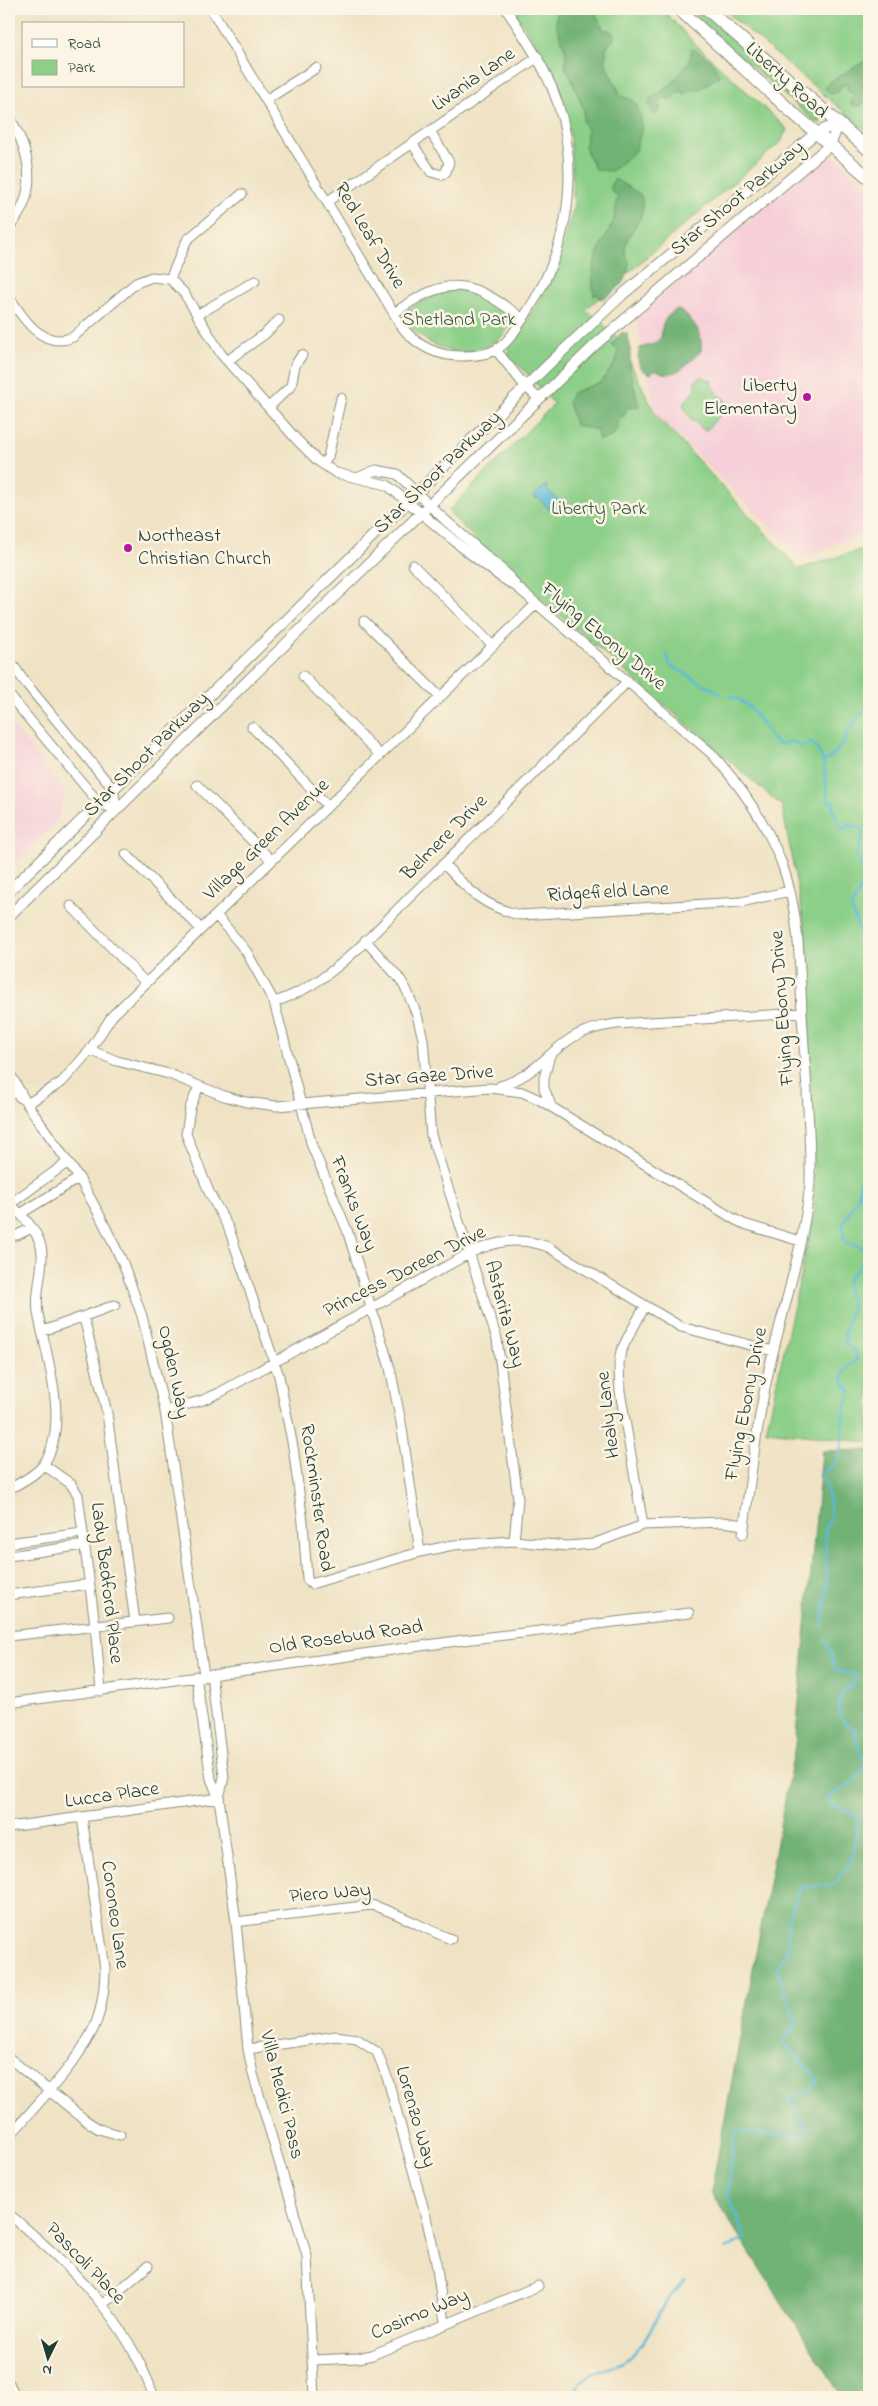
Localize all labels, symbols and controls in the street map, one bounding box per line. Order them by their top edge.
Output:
legend [22,22,185,88]
text: Road [68,33,101,55]
street label: Liberty Road [738,36,834,126]
street label: Livania Lane [426,41,522,119]
text: Park [68,57,96,79]
street label: Star Shoot Parkway [664,134,812,264]
street label: Red Leaf Drive [326,177,412,295]
park label: Shetland Park [402,306,516,335]
place label: Liberty Elementary [703,372,797,424]
marker: Liberty Elementary [801,391,813,403]
street label: Star Shoot Parkway [368,404,508,542]
park label: Liberty Park [551,495,647,524]
place label: Northeast Christian Church [138,522,271,574]
marker: Northeast Christian Church [122,542,134,554]
street label: Flying Ebony Drive [533,575,672,699]
street label: Star Shoot Parkway [77,685,217,825]
street label: Village Green Avenue [197,772,337,909]
street label: Belmere Drive [394,788,495,889]
street label: Ridgefield Lane [546,875,670,912]
street label: Flying Ebony Drive [763,929,804,1088]
street label: Star Gaze Drive [364,1058,494,1096]
street label: Franks Way [321,1151,384,1256]
street label: Princess Doreen Drive [319,1218,491,1326]
street label: Astarita Way [476,1257,532,1371]
street label: Ogden Way [148,1323,197,1422]
street label: Flying Ebony Drive [718,1325,777,1484]
street label: Healy Lane [589,1370,629,1460]
street label: Rockminster Road [291,1422,341,1574]
street label: Lady Bedford Place [82,1501,130,1665]
street label: Old Rosebud Road [267,1613,425,1663]
street label: Lucca Place [63,1775,161,1817]
street label: Coroneo Lane [92,1859,136,1971]
street label: Piero Way [288,1876,372,1912]
street label: Villa Medici Pass [251,2027,311,2162]
street label: Lorenzo Way [387,2063,443,2171]
street label: Pascoli Place [38,2216,132,2312]
street label: Cosimo Way [367,2281,473,2349]
north arrow [22,2334,72,2384]
text: N [41,2359,53,2380]

